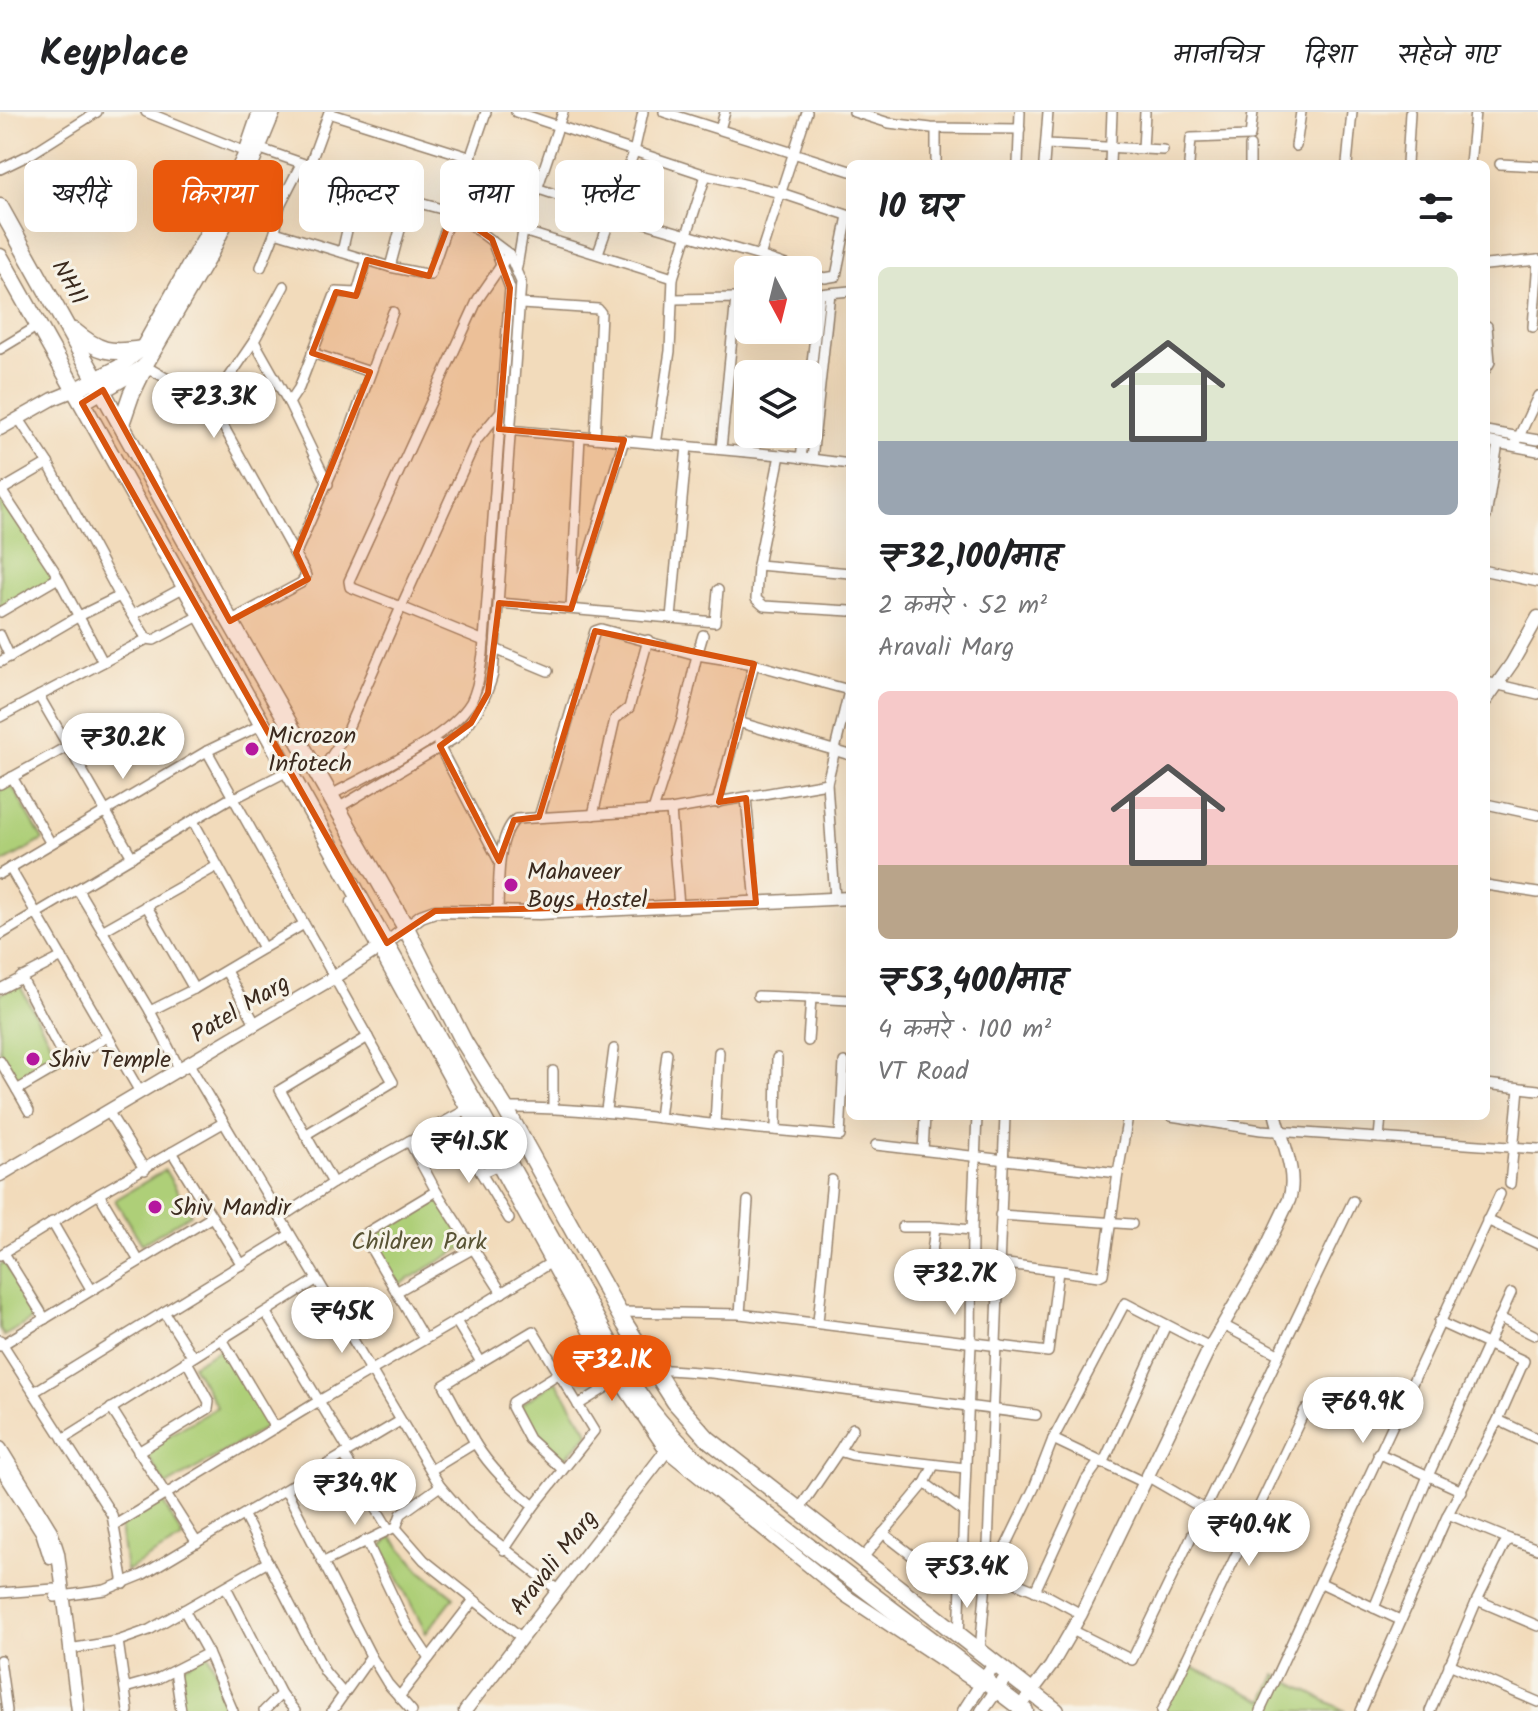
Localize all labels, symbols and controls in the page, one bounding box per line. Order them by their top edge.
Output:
text: Keyplace [40,25,188,85]
text: मानचित्र [1173,33,1260,78]
text: दिशा [1304,33,1354,78]
text: सहेजे गए [1398,33,1498,78]
chip: खरीदें [24,160,137,232]
chip: किराया [153,160,283,232]
chip: फ़िल्टर [299,160,424,232]
chip: नया [440,160,539,232]
chip: फ़्लैट [555,160,664,232]
text: 10 घर [878,181,959,235]
icon: filters [1414,186,1458,230]
street label: NH11 [40,253,97,313]
north arrow [734,256,822,344]
map controls [734,256,822,448]
icon: home [1096,319,1240,463]
button: layers [734,360,822,448]
pin: ₹23.3K [149,372,279,440]
text: ₹23.3K [170,377,258,419]
text: ₹32,100/माह [878,531,1059,585]
text: 2 कमरे · 52 m² [878,585,1047,627]
text: Aravali Marg [878,627,1014,669]
pin: ₹30.2K [58,713,188,781]
place label: Microzon Infotech [268,717,356,784]
text: ₹30.2K [79,718,167,760]
marker: Microzon Infotech [243,740,261,758]
icon: home [1096,743,1240,887]
place label: Mahaveer Boys Hostel [527,853,648,920]
marker: Mahaveer Boys Hostel [502,876,520,894]
text: ₹53,400/माह [878,955,1065,1009]
street label: Patel Marg [184,964,298,1054]
text: 4 कमरे · 100 m² [878,1009,1051,1051]
place label: Shiv Temple [49,1041,171,1080]
marker: Shiv Temple [24,1050,42,1068]
text: VT Road [878,1051,968,1093]
pin: ₹41.5K [404,1117,534,1185]
text: ₹41.5K [429,1122,509,1164]
place label: Shiv Mandir [171,1189,293,1228]
marker: Shiv Mandir [146,1198,164,1216]
park label: Children Park [351,1223,487,1262]
pin: ₹32.7K [890,1249,1020,1317]
text: ₹32.7K [912,1254,998,1296]
pin: ₹45K [295,1287,389,1355]
text: ₹45K [309,1292,375,1334]
pin: ₹32.1K [547,1335,677,1403]
text: ₹32.1K [571,1340,653,1382]
pin: ₹69.9K [1298,1377,1428,1445]
text: ₹69.9K [1321,1382,1405,1424]
pin: ₹34.9K [290,1459,420,1527]
text: ₹34.9K [312,1464,398,1506]
pin: ₹40.4K [1184,1500,1314,1568]
street label: Aravali Marg [500,1501,608,1625]
text: ₹40.4K [1206,1505,1292,1547]
pin: ₹53.4K [902,1542,1032,1610]
text: ₹53.4K [924,1547,1010,1589]

